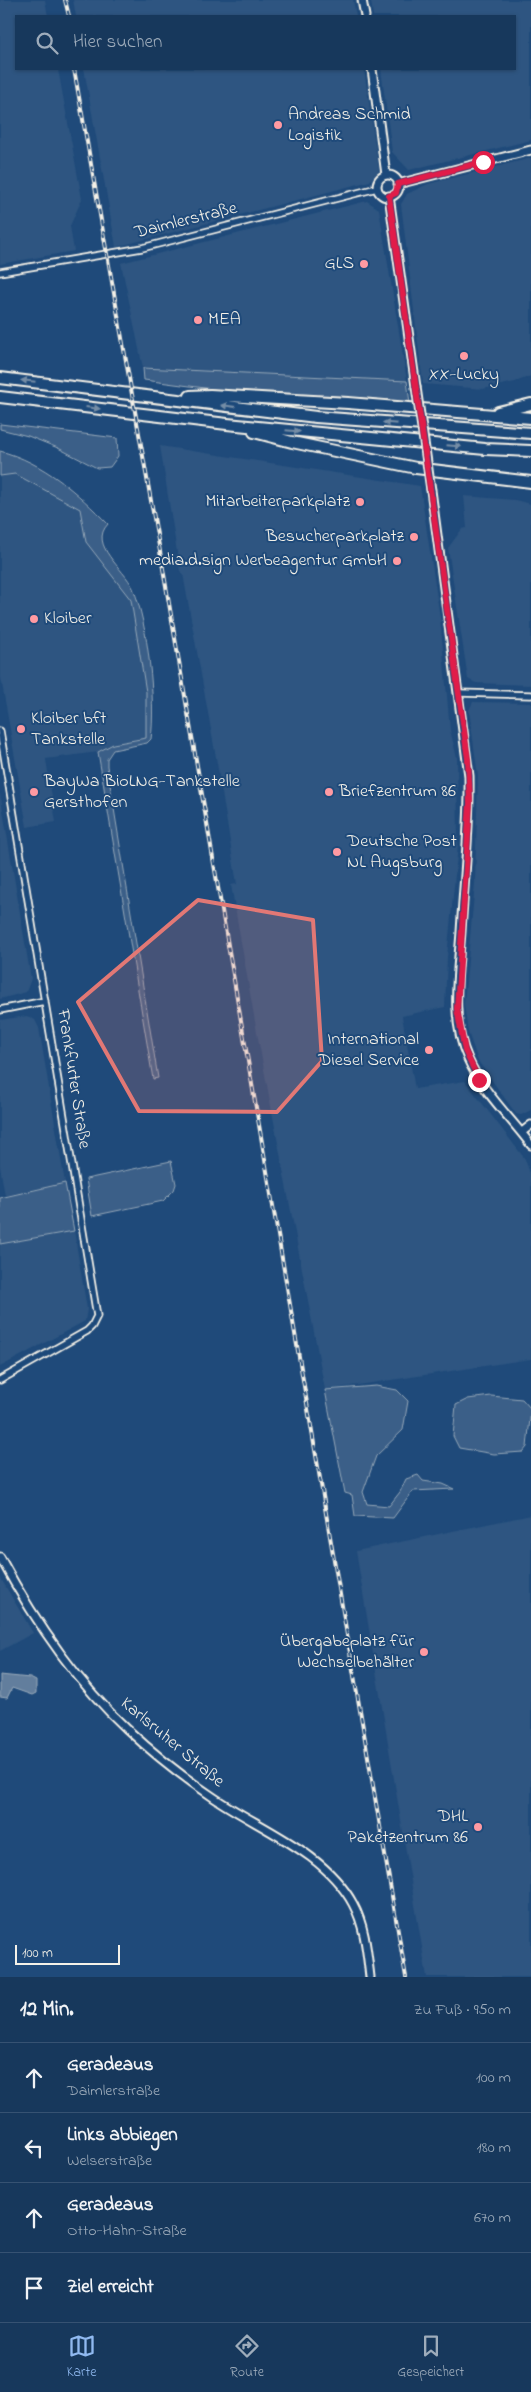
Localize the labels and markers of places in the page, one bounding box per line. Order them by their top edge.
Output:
place label: Andreas Schmid Logistik [288,102,411,150]
marker: Andreas Schmid Logistik [272,119,284,131]
place label: GLS [324,251,354,277]
marker: GLS [358,258,370,270]
place label: MEA [208,307,241,333]
marker: MEA [192,314,204,326]
marker: XX-Lucky [458,350,470,362]
place label: XX-Lucky [429,362,499,388]
place label: Mitarbeiterparkplatz [205,489,350,515]
marker: Mitarbeiterparkplatz [354,496,366,508]
place label: Besucherparkplatz [265,524,404,550]
marker: Besucherparkplatz [408,531,420,543]
place label: media.d.sign Werbeagentur GmbH [139,548,387,575]
marker: media.d.sign Werbeagentur GmbH [391,555,403,567]
place label: Kloiber [44,606,92,632]
marker: Kloiber [28,613,40,625]
place label: Kloiber bft Tankstelle [31,706,106,753]
marker: Kloiber bft Tankstelle [15,723,27,735]
place label: BayWa BioLNG-Tankstelle Gersthofen [43,769,241,816]
place label: Briefzentrum 86 [338,779,456,805]
marker: BayWa BioLNG-Tankstelle Gersthofen [28,786,40,798]
marker: Briefzentrum 86 [323,786,335,798]
place label: Deutsche Post NL Augsburg [346,829,457,877]
marker: Deutsche Post NL Augsburg [331,846,343,858]
place label: International Diesel Service [317,1027,420,1074]
marker: International Diesel Service [423,1044,435,1056]
place label: Übergabeplatz für Wechselbehälter [280,1629,414,1676]
marker: Übergabeplatz für Wechselbehälter [418,1646,430,1658]
place label: DHL Paketzentrum 86 [347,1804,468,1851]
marker: DHL Paketzentrum 86 [472,1821,484,1833]

